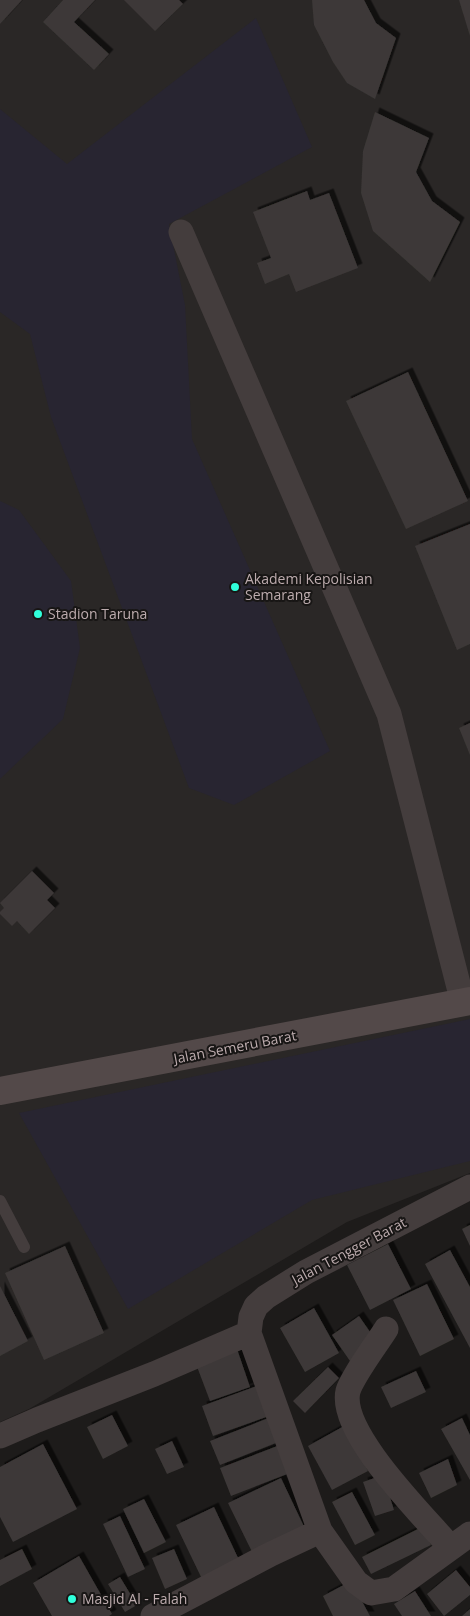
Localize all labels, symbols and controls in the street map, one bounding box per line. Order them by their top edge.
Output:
place label: Akademi Kepolisian Semarang [245,569,373,604]
marker: Akademi Kepolisian Semarang [229,581,241,593]
place label: Stadion Taruna [48,604,147,623]
marker: Stadion Taruna [32,608,44,620]
street label: Jalan Semeru Barat [170,1025,298,1068]
street label: Jalan Tengger Barat [286,1212,409,1290]
place label: Masjid Al - Falah [82,1589,187,1608]
marker: Masjid Al - Falah [66,1593,78,1605]

